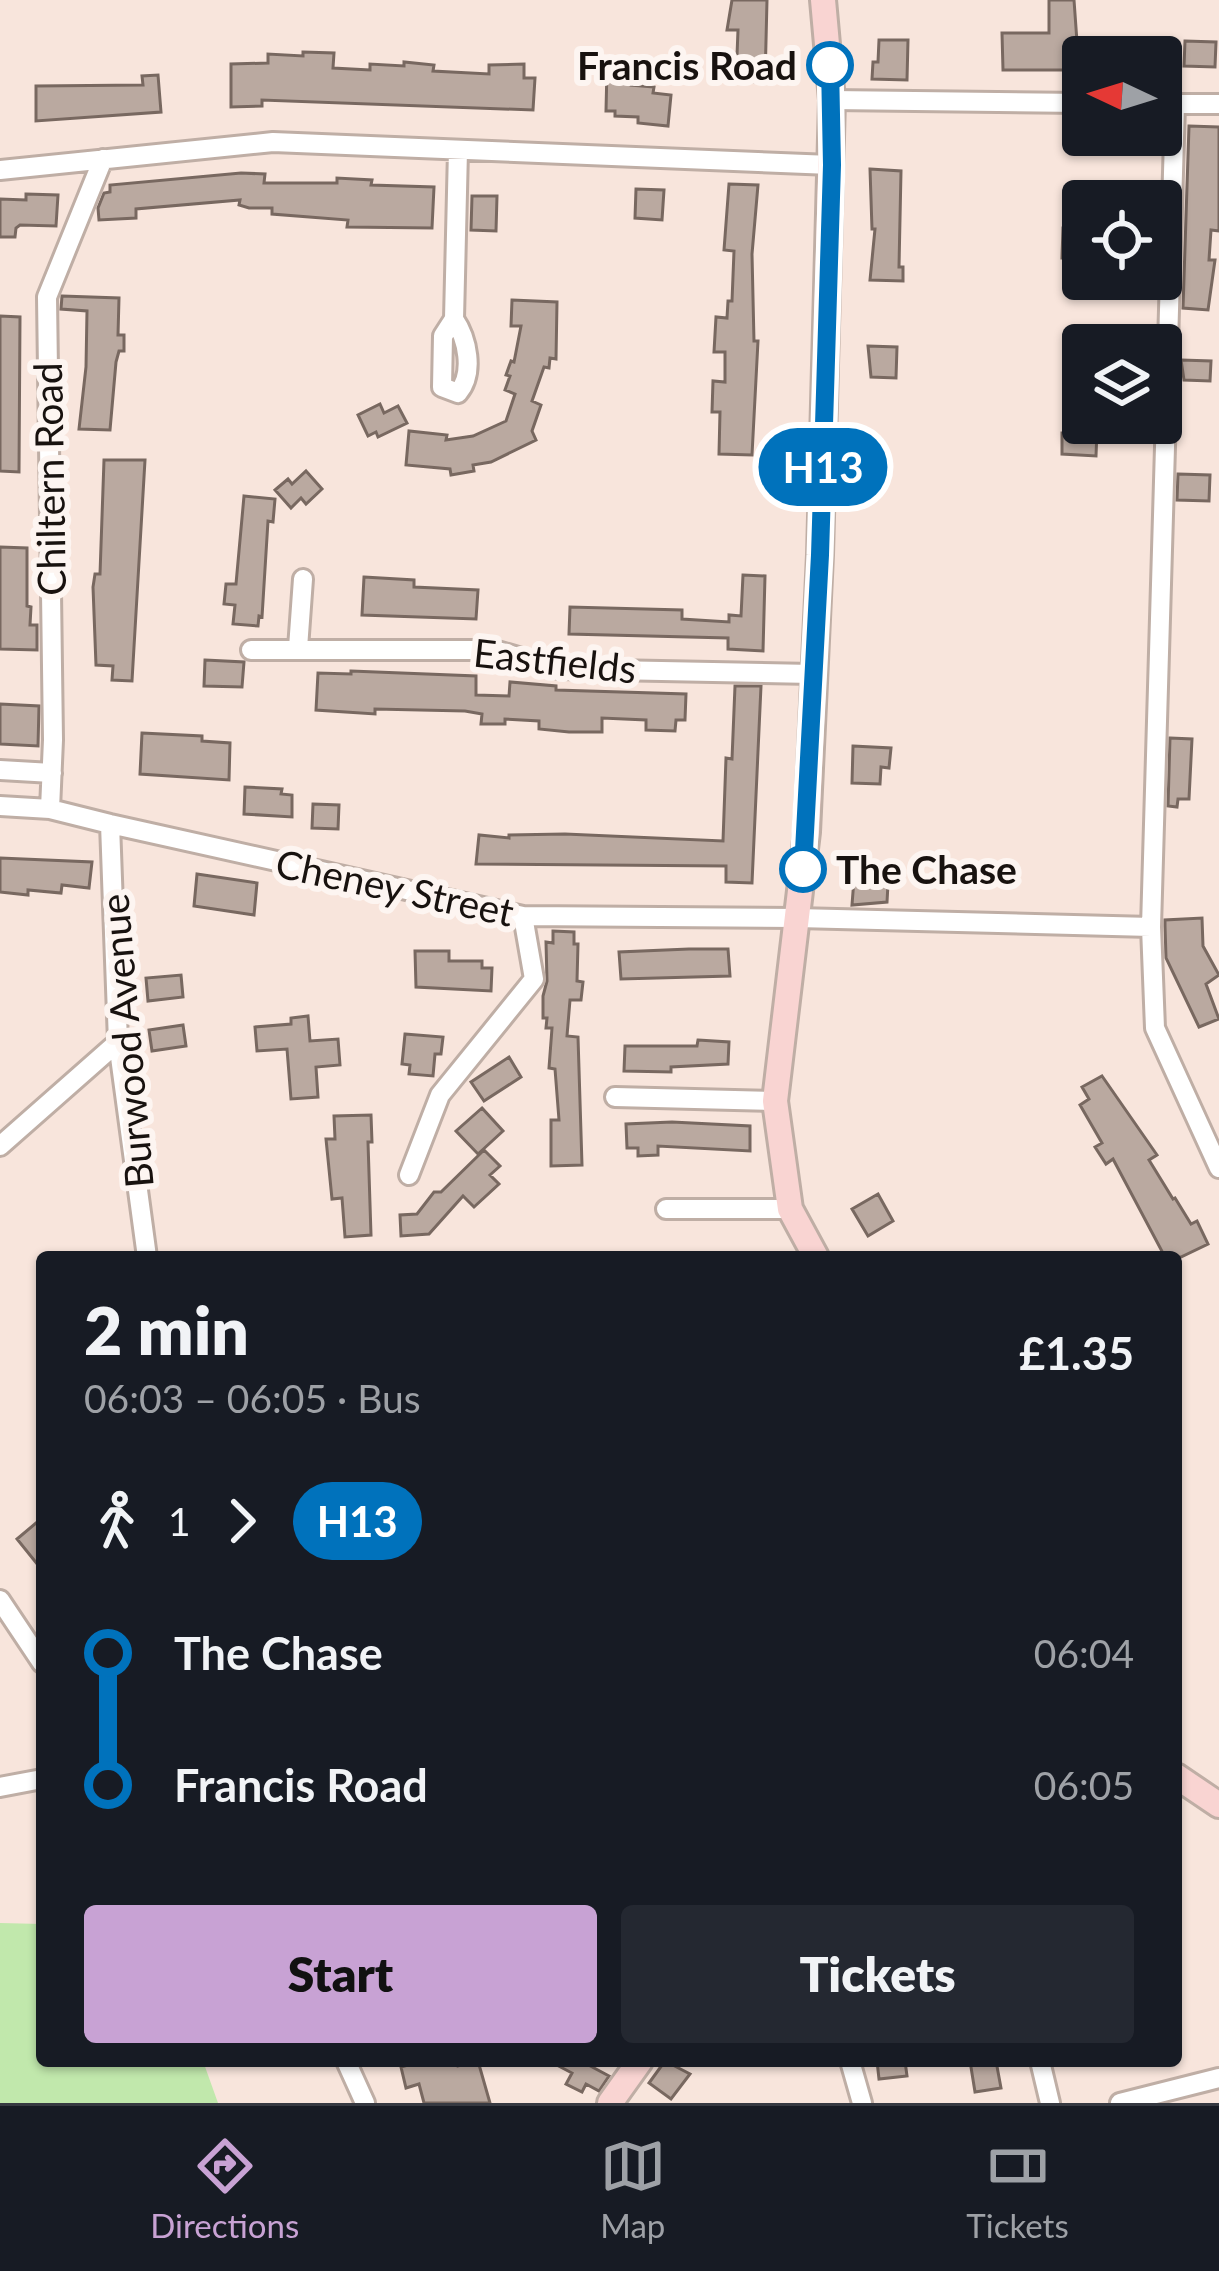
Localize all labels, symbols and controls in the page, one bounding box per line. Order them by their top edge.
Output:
north arrow [1062,36,1182,156]
map controls [1062,36,1182,444]
place label: Francis Road [577,42,797,88]
marker: Francis Road [808,43,852,87]
button: locate [1062,180,1182,300]
button: layers [1062,324,1182,444]
street label: Chiltern Road [24,362,74,596]
line badge: H13 [754,428,892,506]
text: H13 [782,442,864,492]
street label: Eastfields [471,629,639,691]
street label: Cheney Street [272,839,518,935]
place label: The Chase [836,846,1017,892]
marker: The Chase [781,847,825,891]
street label: Burwood Avenue [90,892,162,1190]
text: 2 min [84,1290,249,1369]
text: £1.35 [1019,1326,1134,1380]
text: 06:03 – 06:05 · Bus [84,1375,421,1421]
icon: walk [84,1488,150,1554]
icon: forward [209,1488,275,1554]
text: H13 [317,1496,398,1546]
text: 1 [168,1498,191,1544]
text: The Chase [174,1626,383,1680]
text: 06:04 [1034,1630,1134,1676]
text: Francis Road [174,1758,428,1812]
text: 06:05 [1034,1762,1134,1808]
button: Start [84,1905,597,2043]
button: Tickets [621,1905,1134,2043]
tab: Directions [150,2133,299,2245]
tab: Map [600,2133,666,2245]
tab: Tickets [966,2133,1069,2245]

